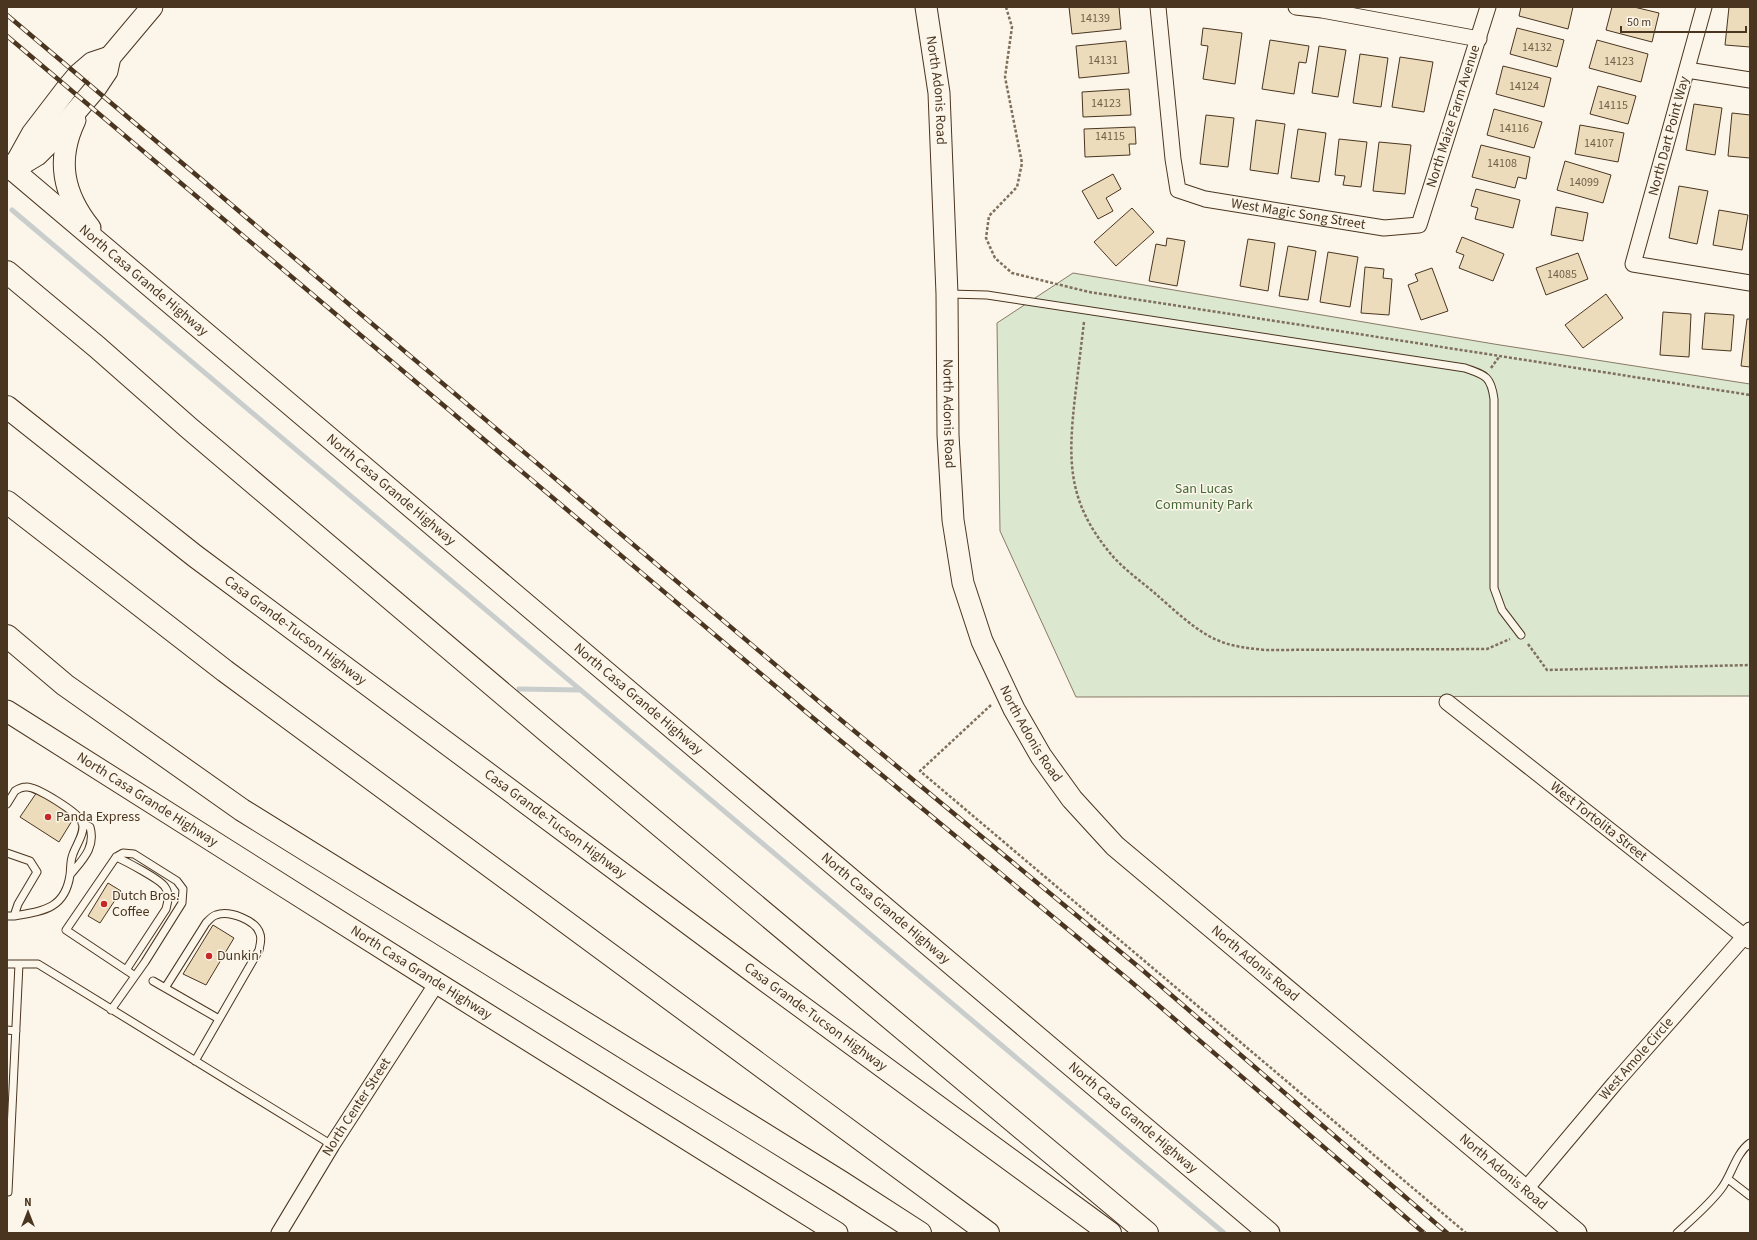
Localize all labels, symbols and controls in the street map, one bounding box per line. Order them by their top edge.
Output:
scale bar [1621,8,1746,34]
house number: 14139 [1080,10,1110,27]
text: 50 m [1627,14,1651,31]
street label: North Adonis Road [920,34,951,145]
house number: 14132 [1522,39,1552,56]
street label: North Maize Farm Avenue [1421,42,1485,190]
house number: 14131 [1088,52,1118,69]
house number: 14123 [1604,53,1634,70]
street label: North Dart Point Way [1643,74,1695,198]
house number: 14124 [1509,78,1539,95]
house number: 14123 [1091,95,1121,112]
house number: 14115 [1598,97,1628,114]
house number: 14116 [1499,120,1529,137]
house number: 14115 [1095,128,1125,145]
house number: 14107 [1584,135,1614,152]
house number: 14108 [1487,155,1517,172]
house number: 14099 [1569,174,1599,191]
street label: West Magic Song Street [1230,193,1367,235]
street label: North Casa Grande Highway [75,220,213,341]
house number: 14085 [1547,266,1577,283]
street label: North Adonis Road [937,359,960,469]
street label: North Casa Grande Highway [322,429,460,551]
park label: San Lucas Community Park [1155,479,1253,515]
street label: Casa Grande-Tucson Highway [220,571,371,691]
street label: North Casa Grande Highway [569,639,708,760]
street label: North Adonis Road [994,682,1067,786]
street label: North Casa Grande Highway [73,748,222,852]
street label: Casa Grande-Tucson Highway [480,764,631,884]
street label: West Tortolita Street [1546,777,1652,866]
place label: Panda Express [56,807,140,827]
marker: Panda Express [43,812,53,822]
street label: North Casa Grande Highway [817,848,955,969]
place label: Dutch Bros. Coffee [112,886,179,922]
marker: Dutch Bros. Coffee [99,899,109,909]
street label: North Casa Grande Highway [347,921,496,1025]
street label: North Adonis Road [1207,921,1303,1006]
place label: Dunkin' [217,946,262,966]
marker: Dunkin' [204,951,214,961]
street label: Casa Grande-Tucson Highway [740,958,892,1077]
street label: West Amole Circle [1594,1013,1678,1105]
street label: North Center Street [317,1054,396,1160]
street label: North Casa Grande Highway [1064,1057,1202,1179]
street label: North Adonis Road [1455,1129,1552,1215]
north arrow [8,1192,48,1232]
text: N [24,1195,32,1210]

